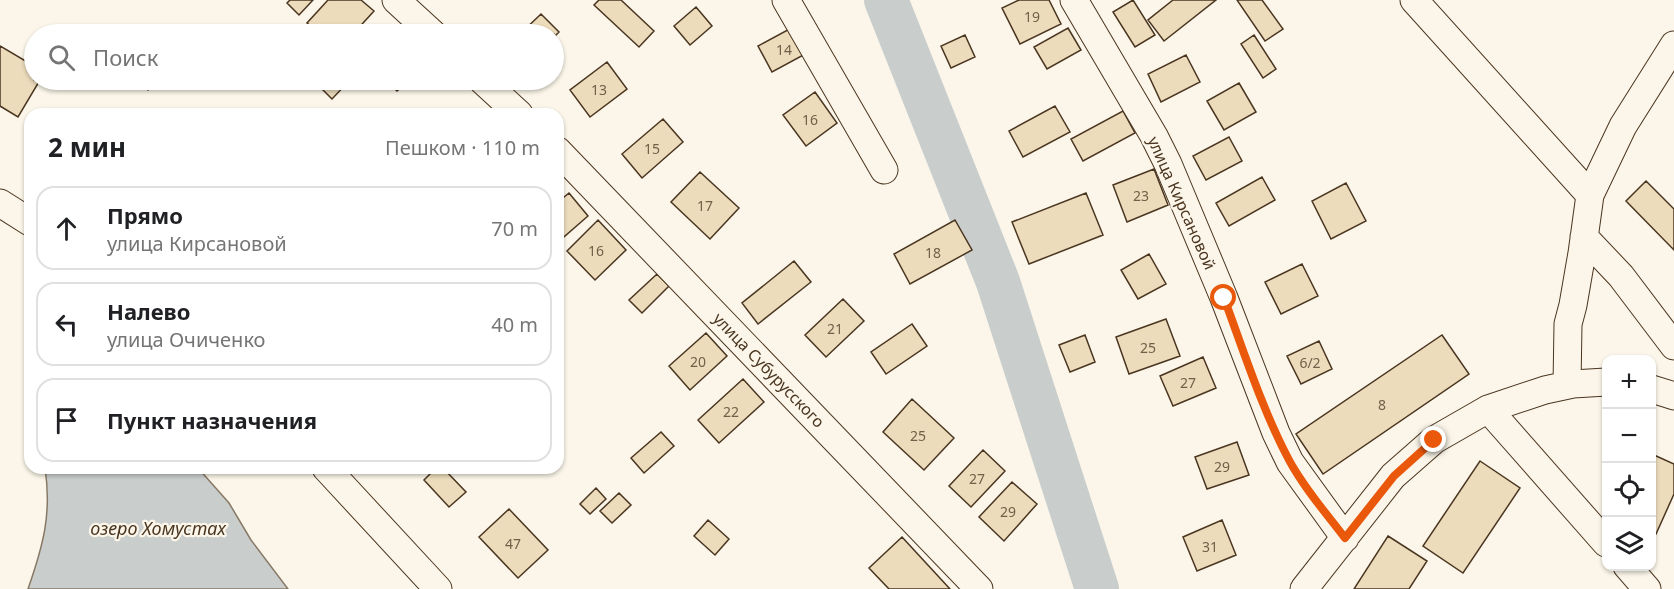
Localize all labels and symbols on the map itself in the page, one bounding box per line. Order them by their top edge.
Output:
house number: 19 [1024,7,1040,26]
house number: 14 [776,40,792,59]
house number: 13 [591,80,607,99]
house number: 16 [802,110,818,129]
street label: улица Кирсановой [1143,133,1221,273]
house number: 15 [644,139,660,158]
house number: 23 [1133,186,1149,205]
house number: 17 [697,196,713,215]
house number: 16 [588,241,604,260]
house number: 18 [925,243,941,262]
route start [1210,284,1236,310]
street label: улица Субурусского [708,308,830,432]
house number: 21 [827,319,843,338]
house number: 25 [1140,338,1156,357]
house number: 20 [690,352,706,371]
house number: 6/2 [1299,353,1321,372]
house number: 27 [1180,373,1196,392]
house number: 8 [1378,395,1386,414]
house number: 22 [723,402,739,421]
house number: 25 [910,426,926,445]
route end [1420,426,1446,452]
house number: 29 [1214,457,1230,476]
house number: 27 [969,469,985,488]
house number: 29 [1000,502,1016,521]
water label: озеро Хомустах [90,516,226,540]
house number: 47 [505,534,521,553]
house number: 31 [1202,537,1218,556]

